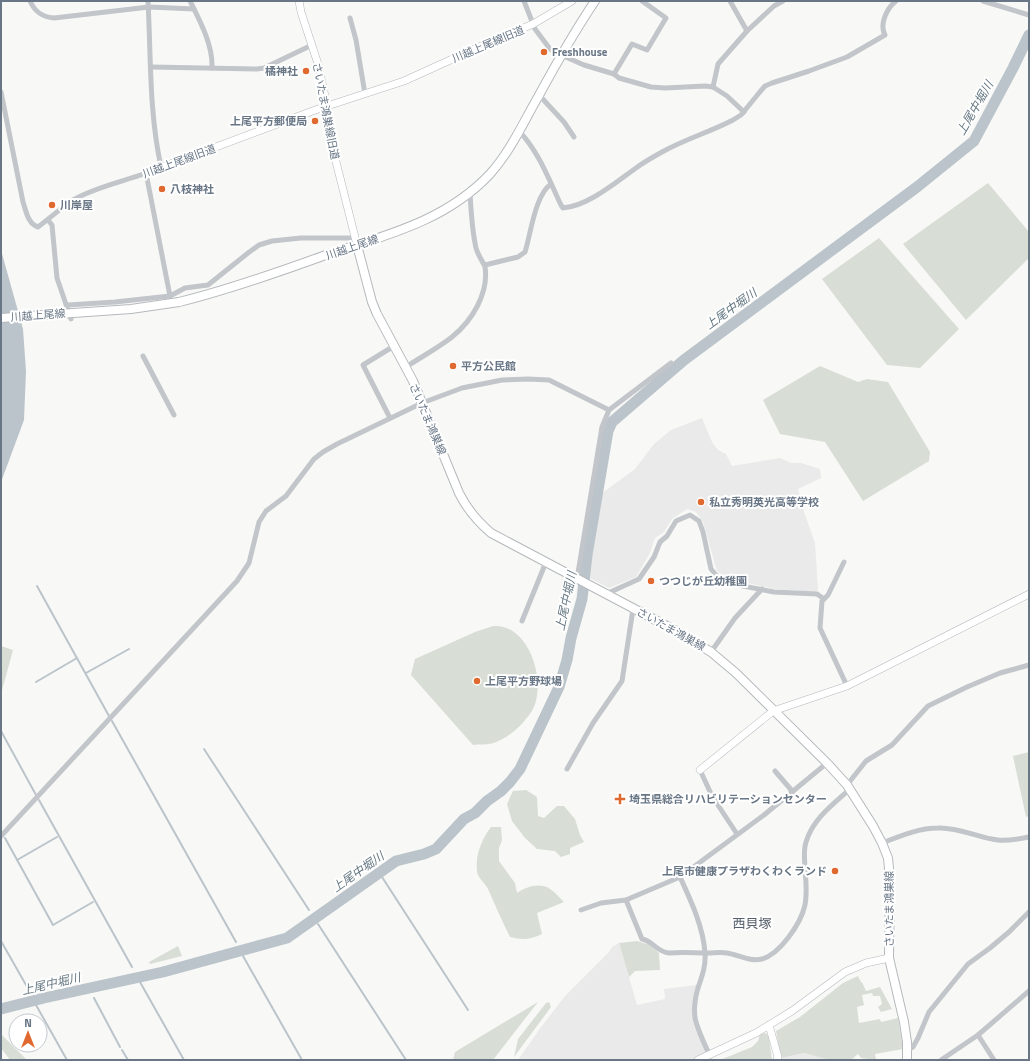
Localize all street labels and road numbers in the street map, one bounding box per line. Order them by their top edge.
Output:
street label: 川越上尾線旧道 [449,22,527,66]
street label: さいたま鴻巣線旧道 [309,61,343,161]
street label: 川越上尾線旧道 [140,140,218,182]
street label: 川越上尾線 [323,230,381,264]
street label: 川越上尾線 [10,305,66,325]
street label: さいたま鴻巣線 [406,381,450,457]
street label: さいたま鴻巣線 [634,603,708,655]
street label: さいたま鴻巣線 [881,871,897,947]

